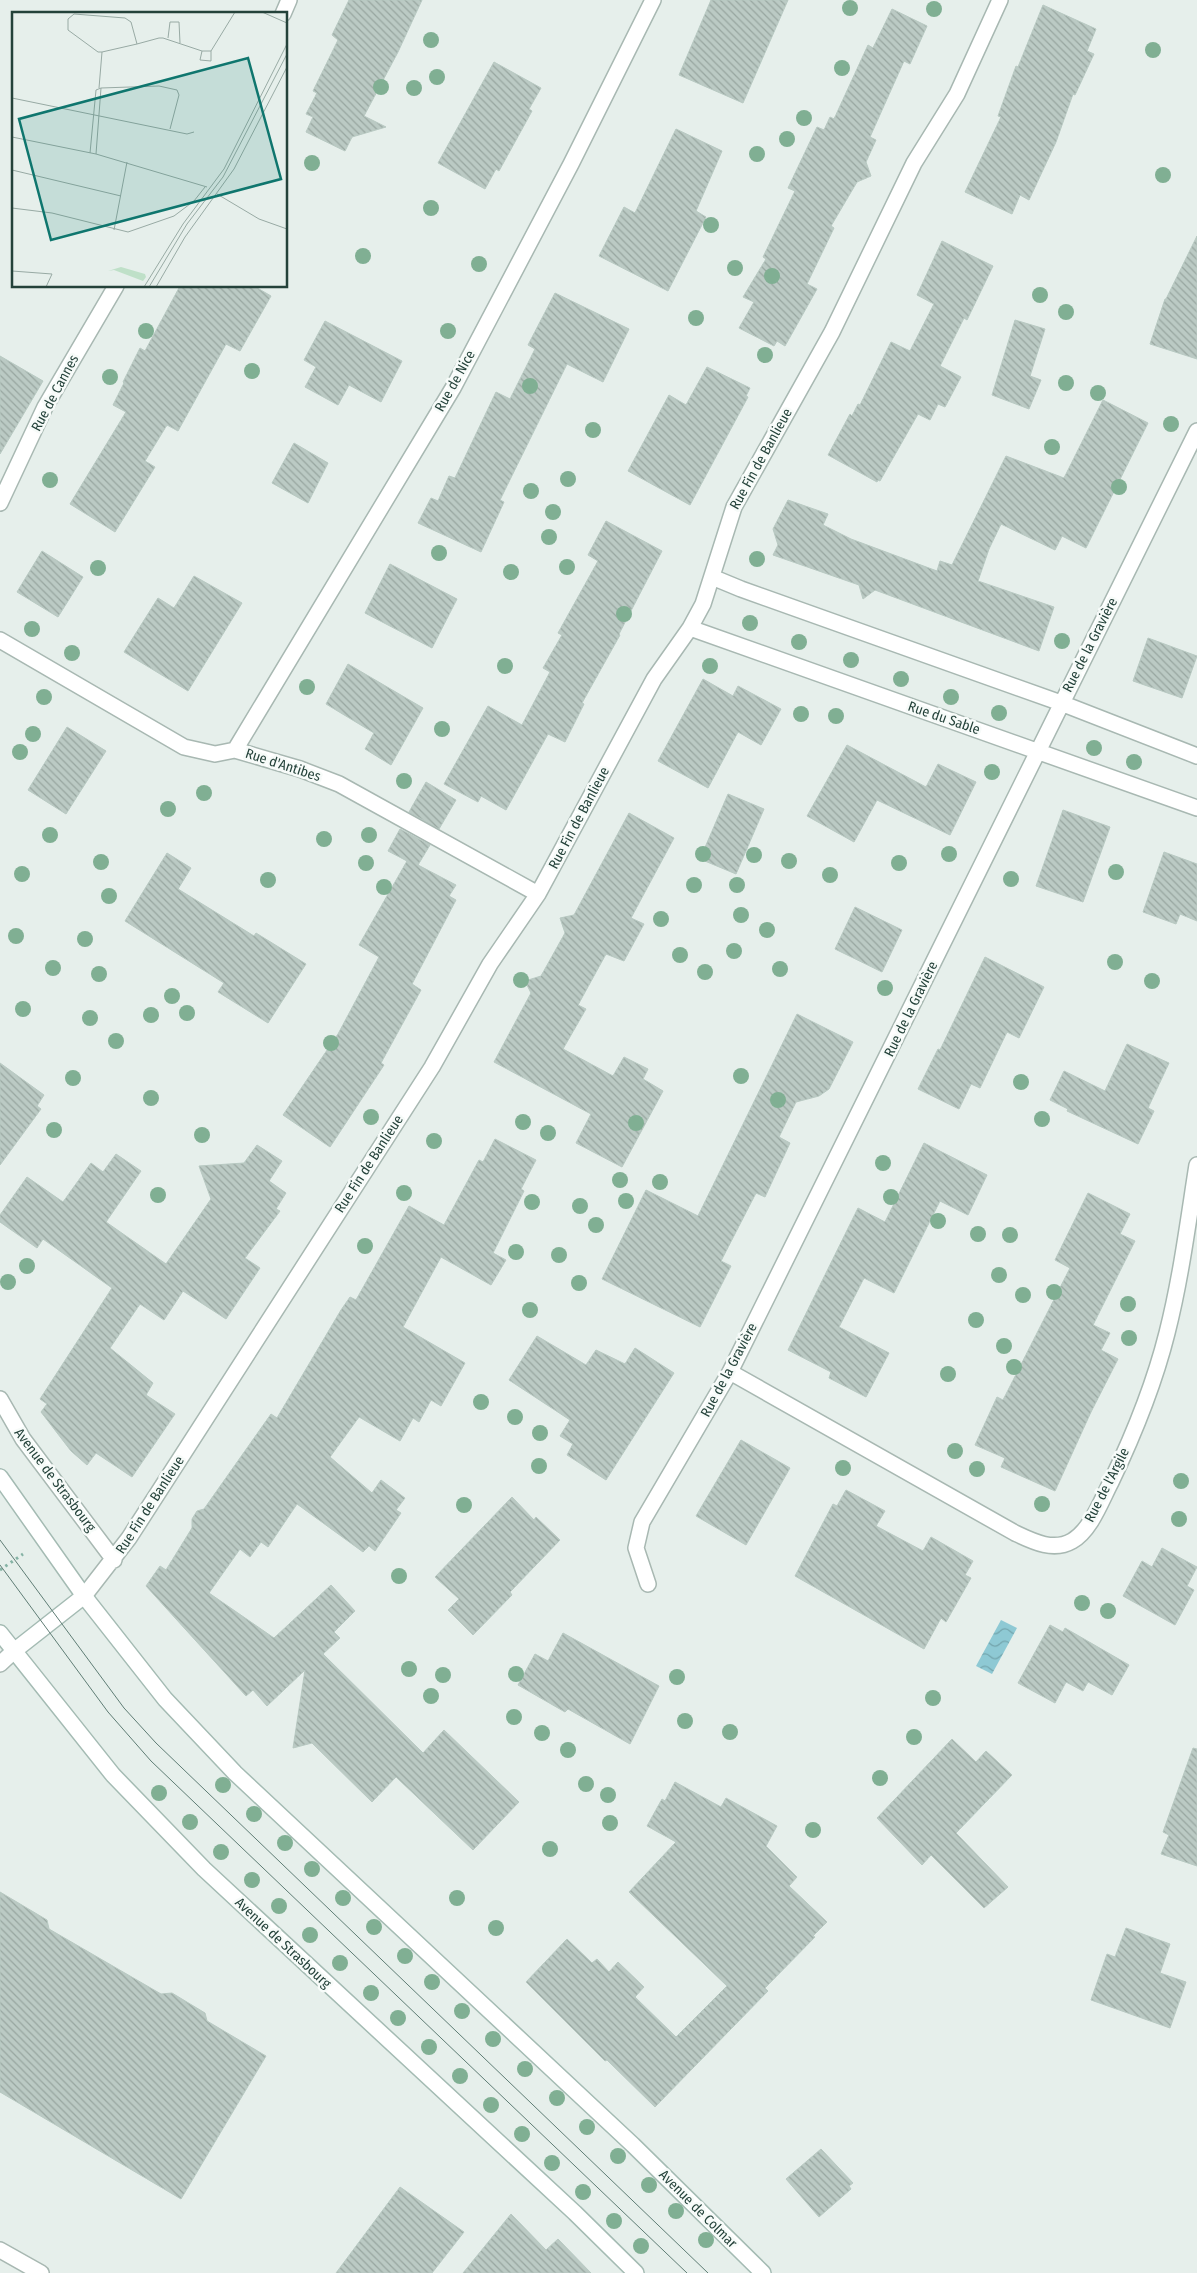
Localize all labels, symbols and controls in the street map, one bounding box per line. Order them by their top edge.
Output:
inset map [12,12,288,288]
street label: Rue de Nice [431,347,479,415]
street label: Rue de Cannes [28,352,82,434]
street label: Rue Fin de Banlieue [726,405,796,513]
street label: Rue de la Gravière [1059,595,1121,695]
street label: Rue du Sable [906,698,982,738]
street label: Rue d'Antibes [243,745,323,785]
street label: Rue Fin de Banlieue [545,764,613,872]
street label: Rue de la Gravière [881,959,941,1059]
street label: Rue Fin de Banlieue [331,1112,407,1216]
street label: Rue de la Gravière [697,1320,761,1420]
street label: Avenue de Strasbourg [11,1425,100,1535]
street label: Rue de l'Argile [1081,1445,1133,1525]
street label: Rue Fin de Banlieue [112,1453,188,1557]
street label: Avenue de Strasbourg [231,1894,335,1992]
street label: Avenue de Colmar [655,2166,741,2252]

